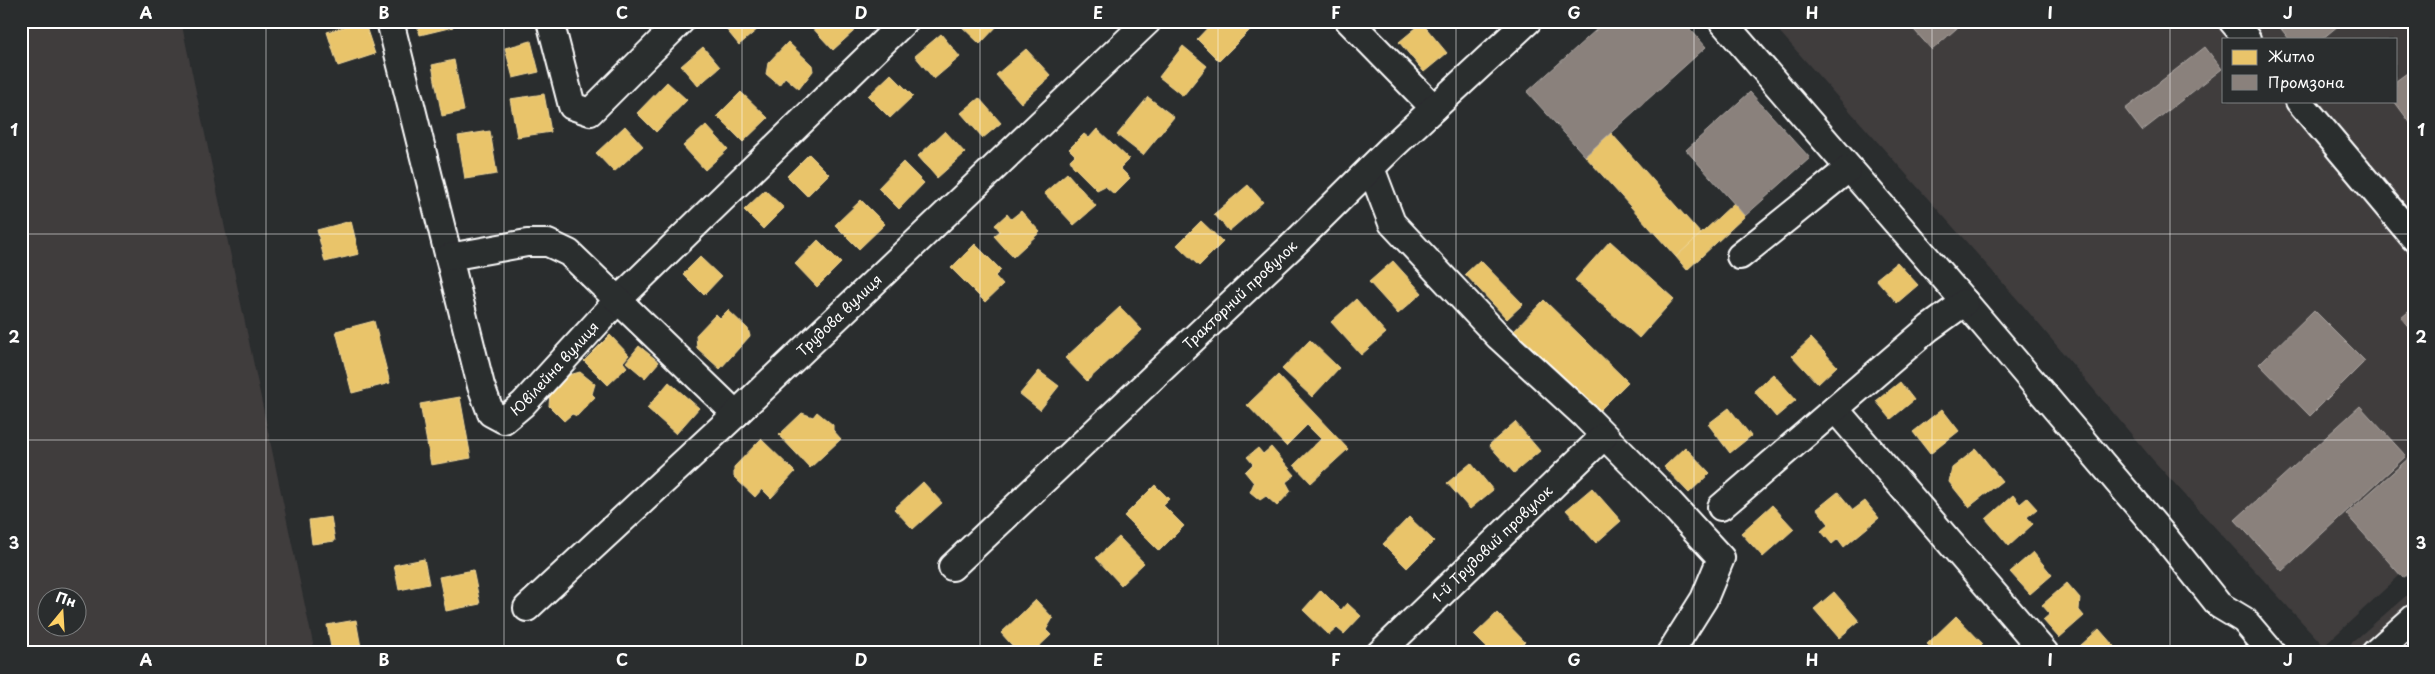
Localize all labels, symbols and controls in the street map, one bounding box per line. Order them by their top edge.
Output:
text: A [140,0,153,24]
text: B [379,0,390,24]
text: C [616,0,628,24]
text: D [855,0,867,24]
text: E [1093,0,1103,24]
text: F [1331,0,1341,24]
text: G [1567,0,1581,24]
text: H [1806,0,1818,24]
text: I [2047,0,2053,24]
text: J [2283,0,2293,24]
legend [2222,38,2398,102]
text: Житло [2268,44,2315,67]
text: Промзона [2268,70,2345,93]
text: 1 [10,117,18,141]
text: 1 [2417,117,2425,141]
street label: Тракторний провулок [1178,235,1302,354]
street label: Трудова вулиця [792,269,886,361]
street label: Ювілейна вулиця [506,317,603,420]
text: 2 [8,324,20,348]
text: 2 [2415,324,2427,348]
street label: 1-й Трудовий провулок [1427,480,1557,608]
text: 3 [9,530,19,554]
text: 3 [2416,530,2426,554]
north arrow [38,586,88,636]
text: Пн [53,586,79,612]
text: A [140,647,153,671]
text: B [379,647,390,671]
text: C [616,647,628,671]
text: D [855,647,867,671]
text: E [1093,647,1103,671]
text: F [1331,647,1341,671]
text: G [1567,647,1581,671]
text: H [1806,647,1818,671]
text: I [2047,647,2053,671]
text: J [2283,647,2293,671]

